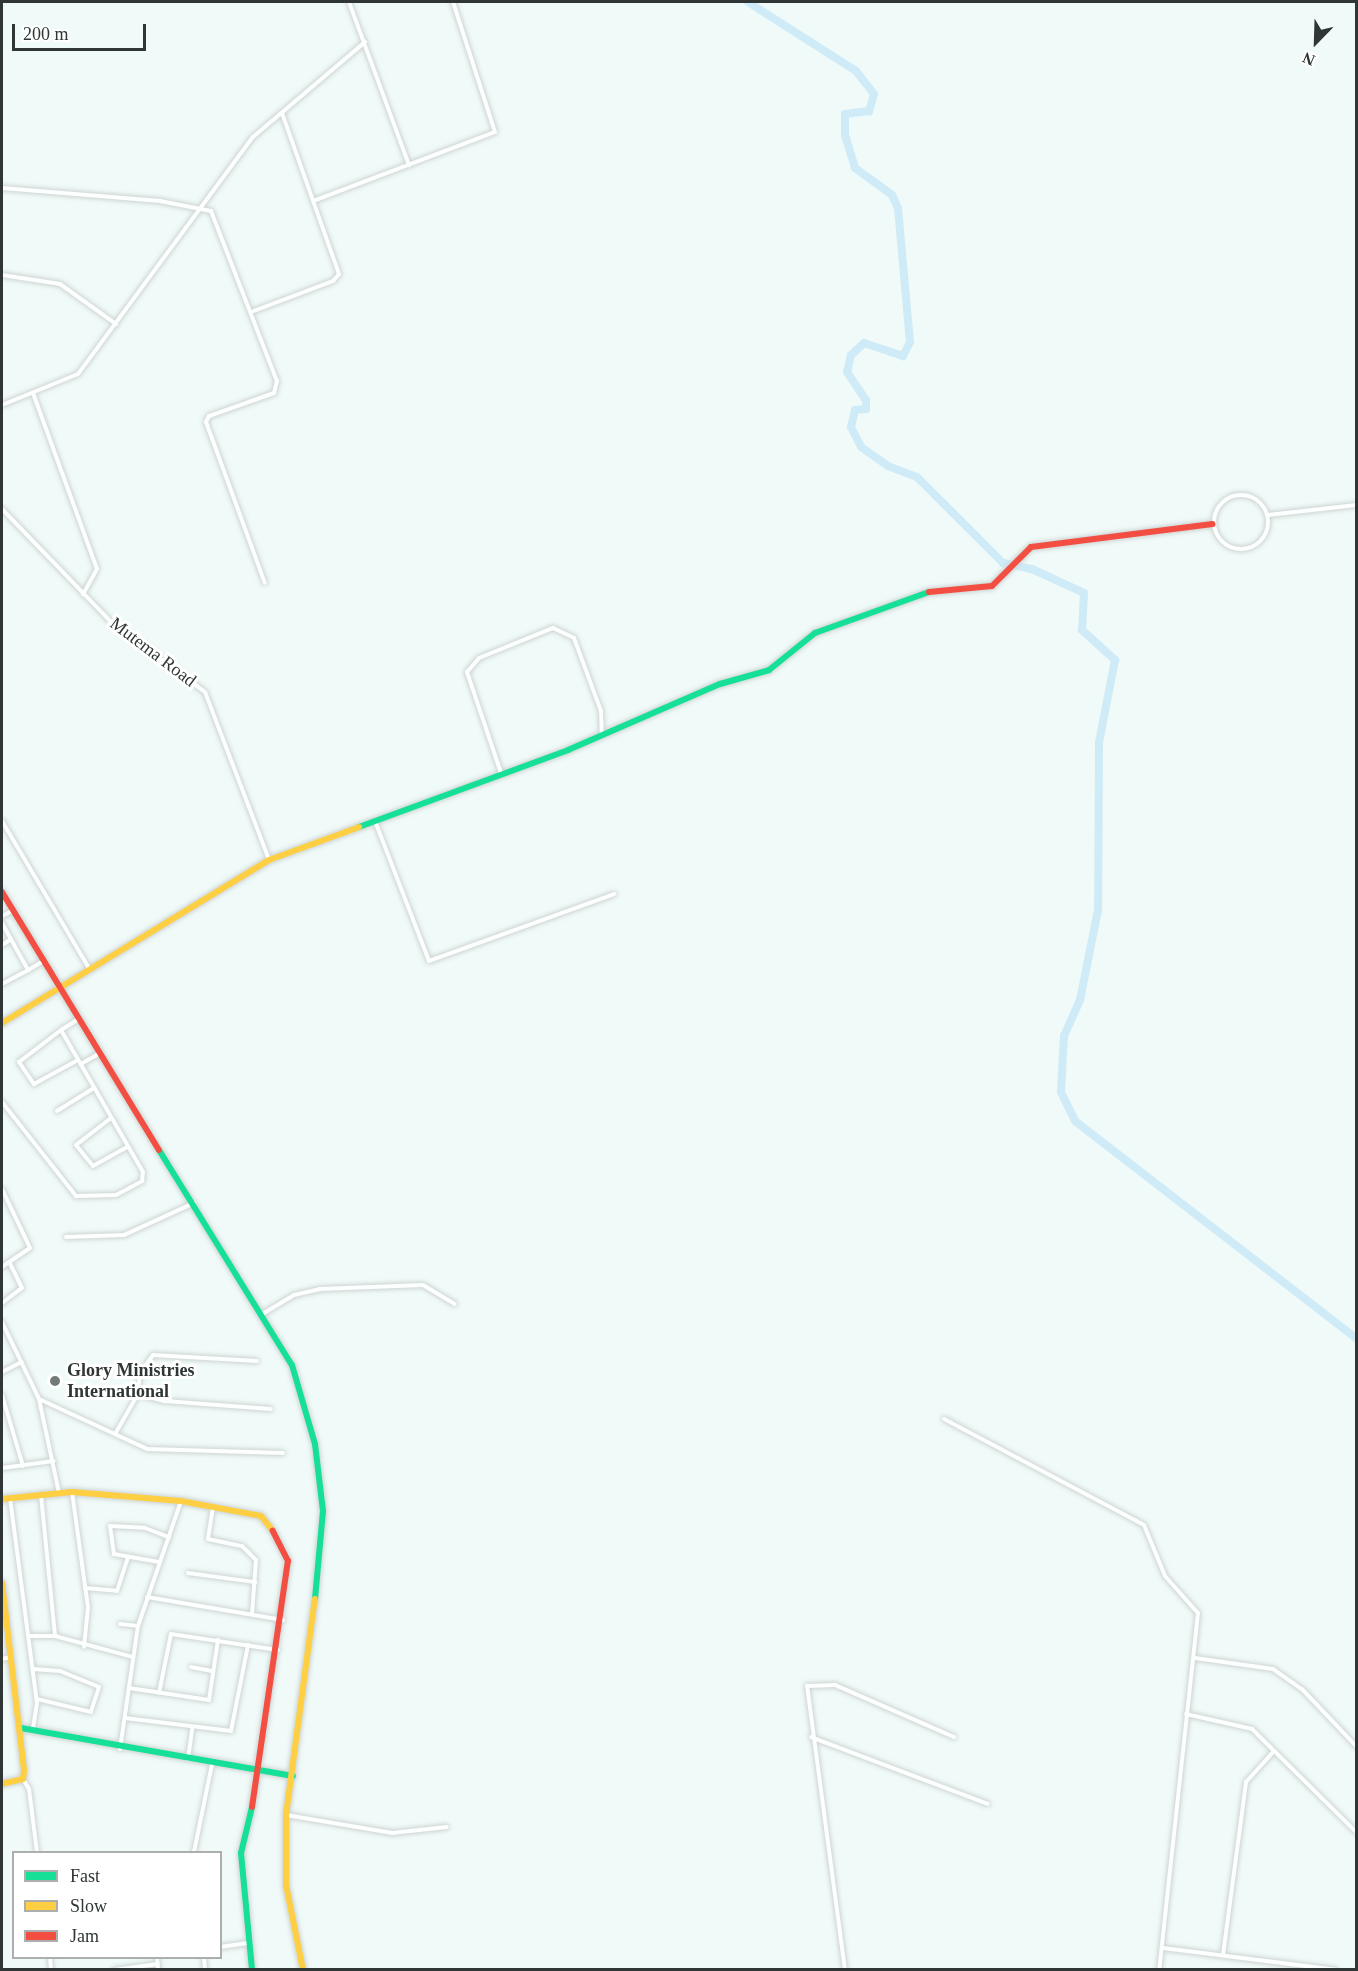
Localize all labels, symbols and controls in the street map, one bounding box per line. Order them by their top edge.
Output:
scale bar [15,12,148,50]
north arrow [1286,12,1346,72]
text: 200 m [23,24,69,44]
text: N [1300,49,1317,69]
street label: Mutema Road [106,613,200,691]
place label: Glory Ministries International [67,1360,194,1402]
marker: Glory Ministries International [48,1374,62,1388]
legend [12,1851,222,1959]
text: Fast [70,1866,100,1886]
text: Slow [70,1896,107,1916]
text: Jam [70,1926,99,1946]

